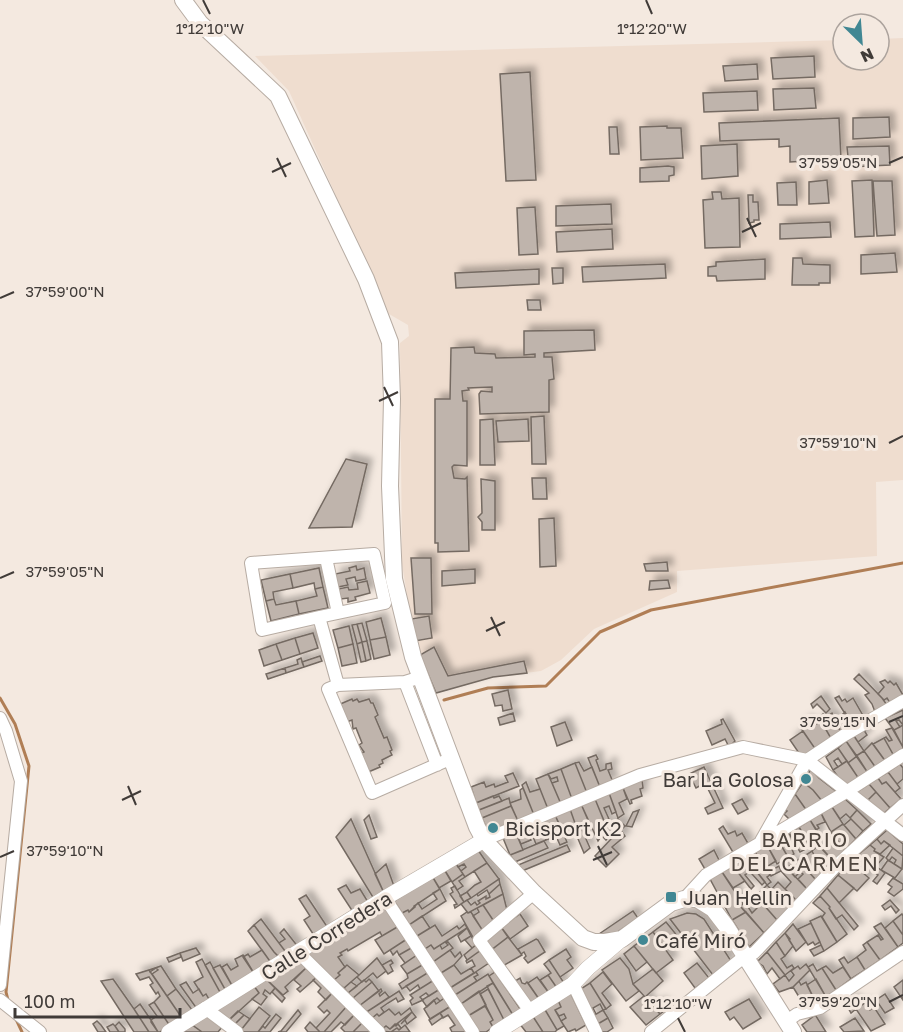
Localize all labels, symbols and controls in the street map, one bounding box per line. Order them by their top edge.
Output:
north arrow [831,12,891,72]
text: 1°12'10"W [176,19,244,37]
text: 1°12'20"W [617,19,687,37]
text: N [858,44,877,67]
text: 37°59'05"N [799,153,877,171]
text: 37°59'00"N [25,282,105,300]
text: 37°59'10"N [799,433,877,451]
text: 37°59'05"N [26,562,104,580]
text: 37°59'15"N [800,712,876,730]
place label: Bar La Golosa [662,767,794,791]
marker: Bar La Golosa [799,772,813,786]
place label: Bicisport K2 [505,816,622,840]
marker: Bicisport K2 [486,821,500,835]
district label: BARRIO DEL CARMEN [731,826,879,876]
text: 37°59'10"N [26,841,104,859]
street label: Calle Corredera [256,885,396,985]
place label: Juan Hellin [683,885,792,909]
marker: Juan Hellin [664,890,678,904]
place label: Café Miró [655,928,746,952]
marker: Café Miró [636,933,650,947]
scale bar [15,981,180,1019]
text: 100 m [24,990,75,1012]
text: 37°59'20"N [799,992,877,1010]
text: 1°12'10"W [644,994,712,1012]

